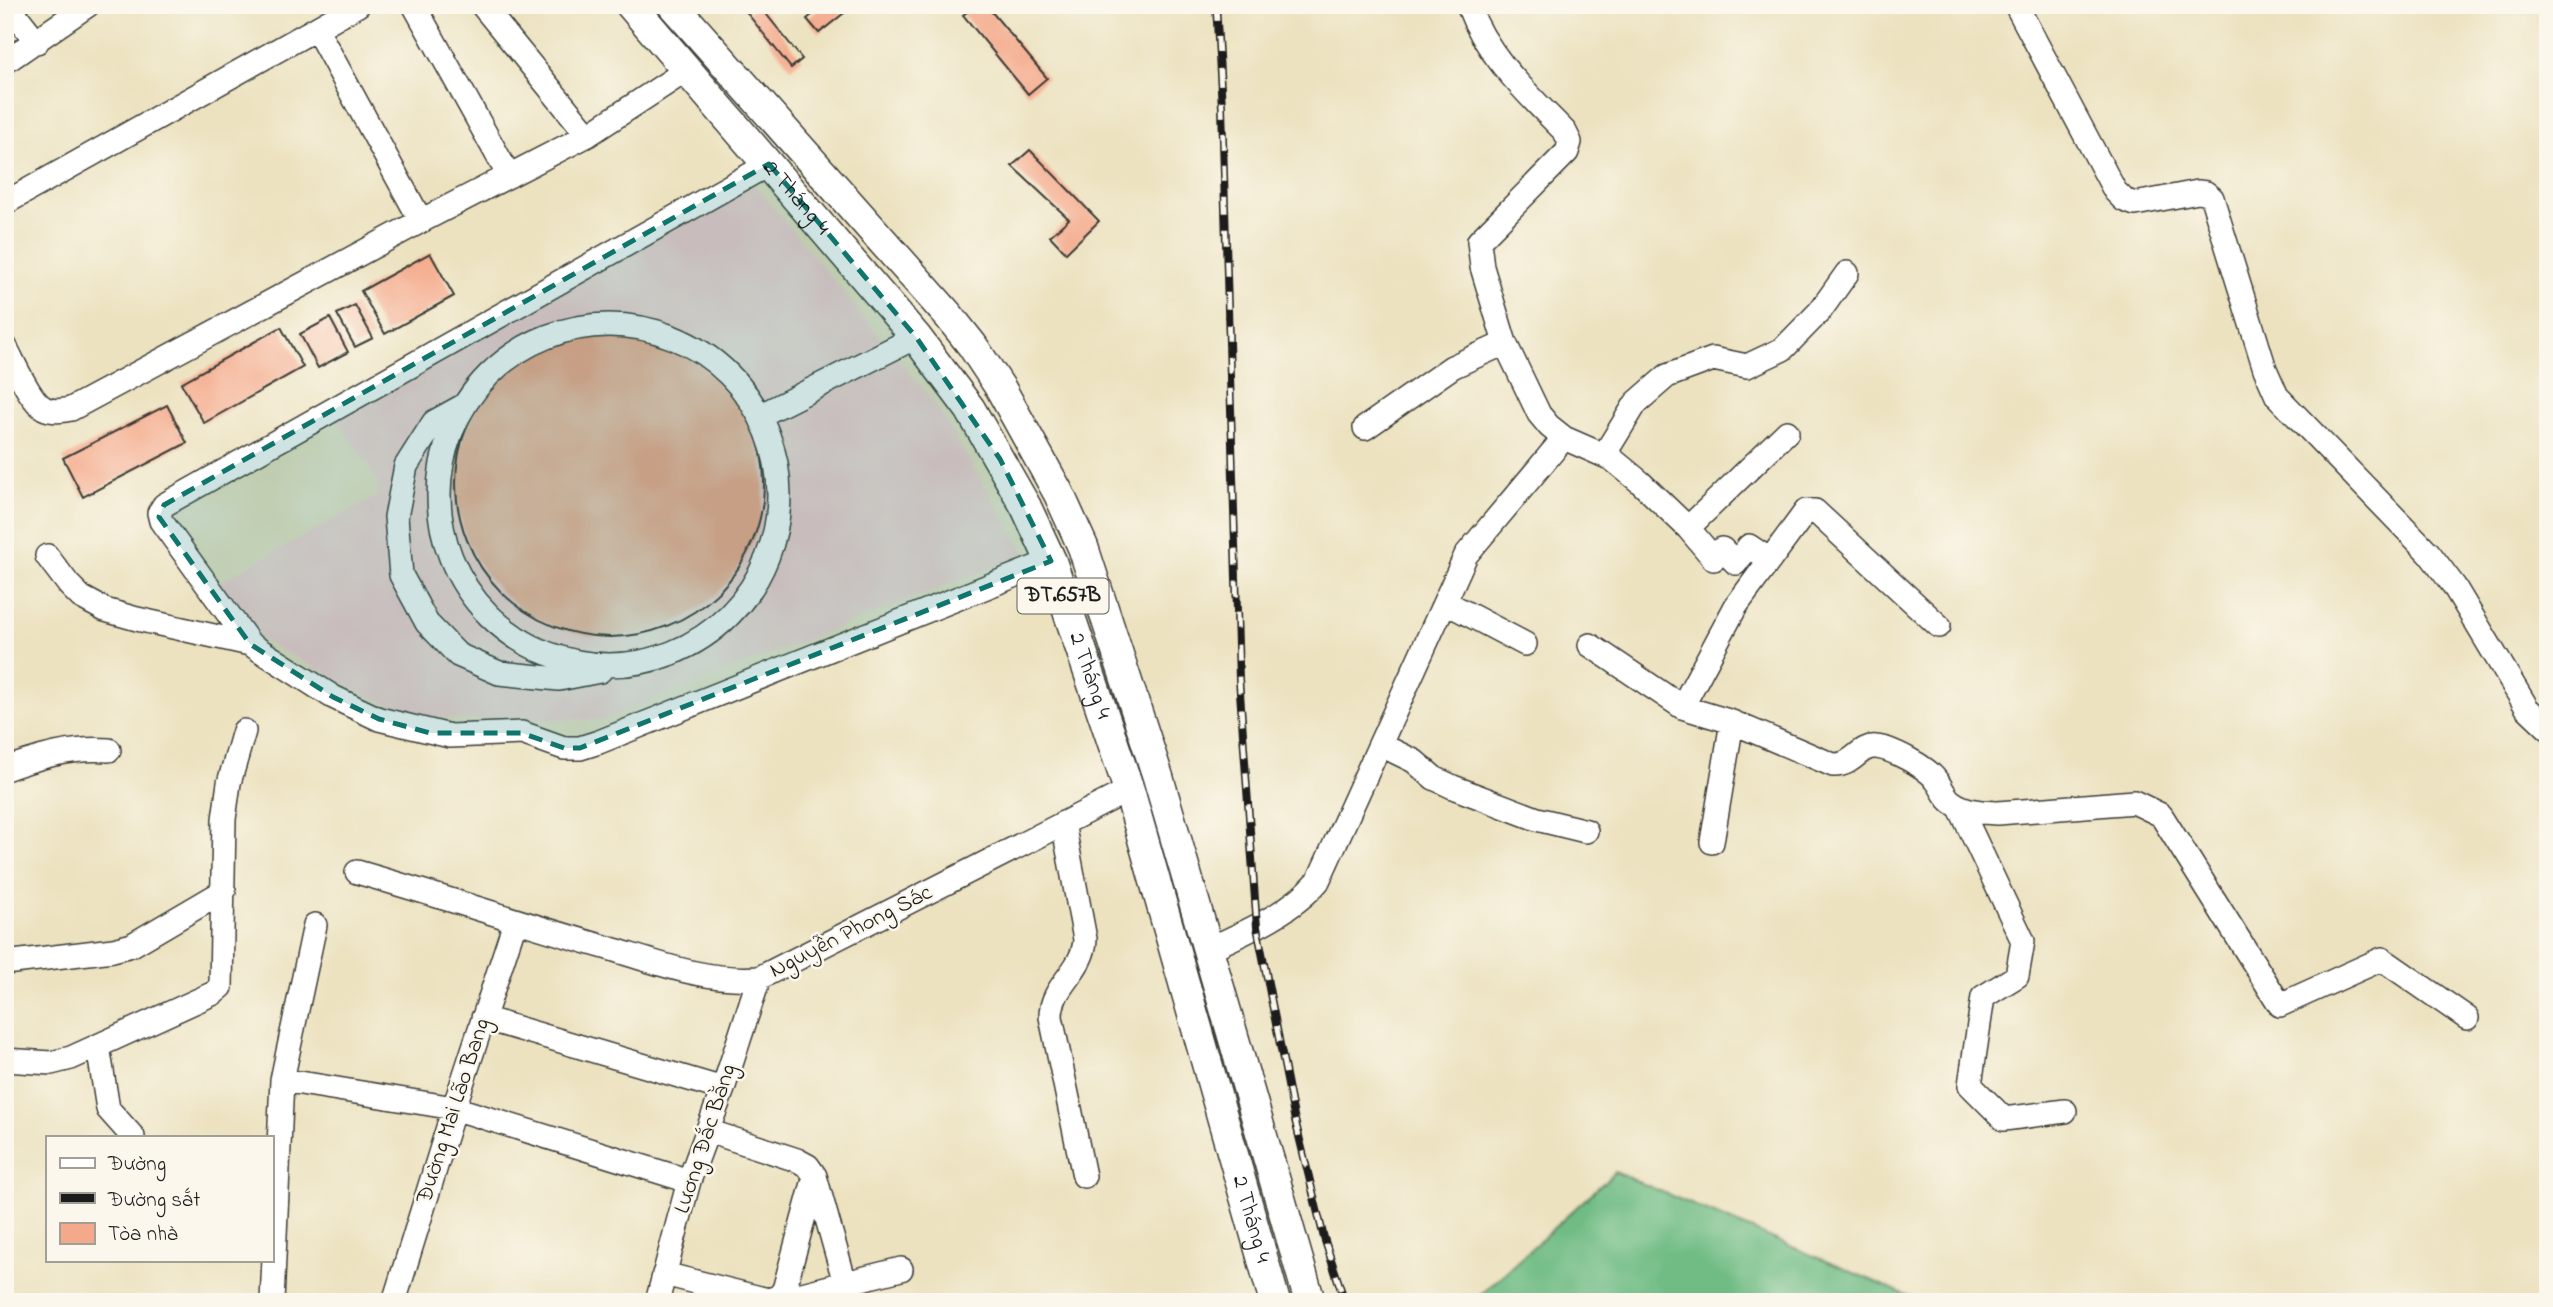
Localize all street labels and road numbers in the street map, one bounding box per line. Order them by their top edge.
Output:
street label: 2 Tháng 4 [755,153,839,243]
road number: ĐT.657B [1018,578,1108,614]
street label: 2 Tháng 4 [1060,628,1120,724]
street label: Nguyễn Phong Sác [764,876,940,989]
street label: Đường Mai Lão Bang [408,1014,500,1209]
street label: Lương Đắc Bằng [666,1060,747,1219]
street label: 2 Tháng 4 [1223,1171,1280,1267]

